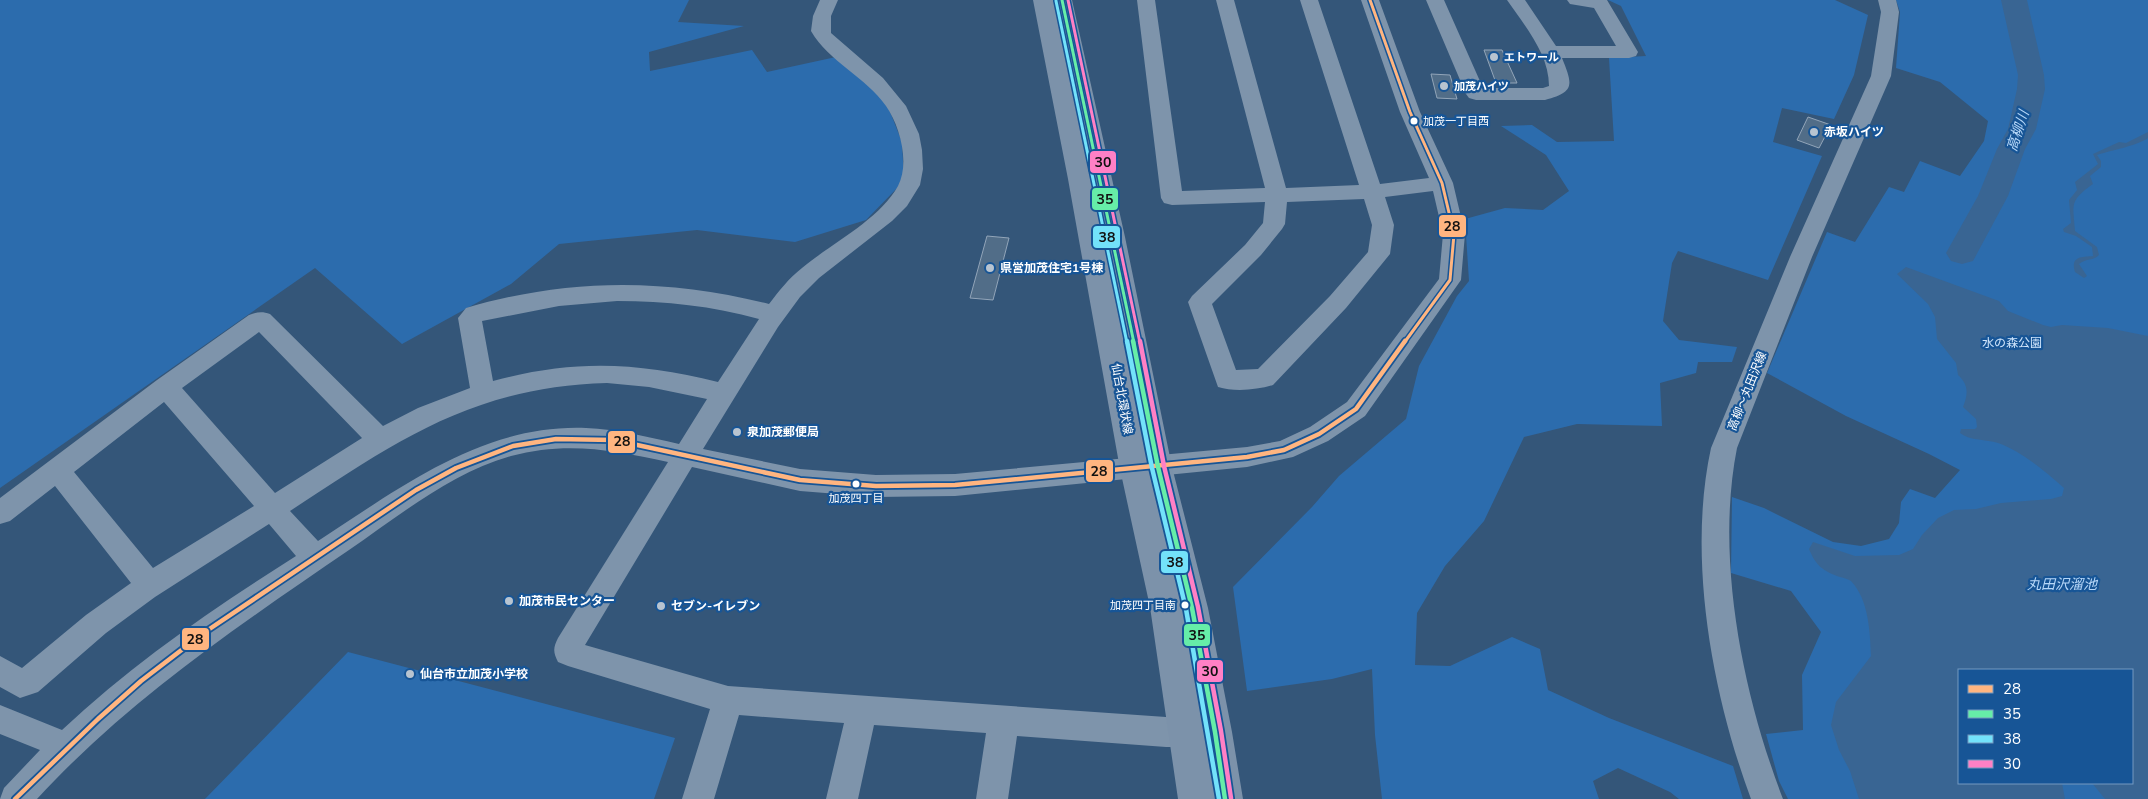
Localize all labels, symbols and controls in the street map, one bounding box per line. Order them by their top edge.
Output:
place label: エトワール [1504,50,1559,65]
marker: エトワール [1488,51,1500,63]
place label: 加茂ハイツ [1454,79,1509,94]
marker: 加茂ハイツ [1438,80,1450,92]
water label: 高柳川 [2002,106,2034,154]
place label: 加茂一丁目西 [1423,114,1489,129]
marker: 加茂一丁目西 [1409,116,1419,126]
place label: 赤坂ハイツ [1824,124,1884,140]
marker: 赤坂ハイツ [1808,126,1820,138]
line badge: 30 [1089,150,1117,174]
text: 30 [1095,153,1111,172]
line badge: 35 [1091,187,1119,211]
text: 35 [1097,190,1113,209]
line badge: 28 [1438,214,1467,238]
text: 28 [1444,217,1460,236]
line badge: 38 [1092,225,1121,249]
text: 38 [1099,228,1115,247]
place label: 県営加茂住宅1号棟 [1000,260,1103,276]
marker: 県営加茂住宅1号棟 [984,262,996,274]
park label: 水の森公園 [1982,335,2042,351]
street label: 高柳～丸田沢線 [1724,349,1770,433]
street label: 仙台北環状線 [1108,362,1136,436]
place label: 泉加茂郵便局 [747,424,819,440]
marker: 泉加茂郵便局 [731,426,743,438]
line badge: 28 [607,430,636,454]
text: 28 [614,432,630,451]
line badge: 28 [1085,459,1114,483]
text: 28 [1091,462,1107,481]
marker: 加茂四丁目 [851,479,861,489]
place label: 加茂四丁目 [829,491,884,506]
line badge: 38 [1160,550,1189,574]
text: 38 [1167,553,1183,572]
water label: 丸田沢溜池 [2027,575,2099,594]
place label: 加茂市民センター [519,593,615,609]
marker: 加茂市民センター [503,595,515,607]
place label: セブン-イレブン [671,598,760,614]
place label: 加茂四丁目南 [1110,598,1176,613]
marker: セブン-イレブン [655,600,667,612]
marker: 加茂四丁目南 [1180,600,1190,610]
line badge: 35 [1183,623,1211,647]
text: 35 [1189,626,1205,645]
line badge: 28 [181,627,210,651]
text: 28 [187,630,203,649]
line badge: 30 [1196,659,1224,683]
text: 30 [1202,662,1218,681]
place label: 仙台市立加茂小学校 [420,666,528,682]
marker: 仙台市立加茂小学校 [404,668,416,680]
legend [1958,669,2133,784]
text: 28 [2003,679,2021,699]
text: 35 [2003,704,2021,724]
text: 38 [2003,729,2021,749]
text: 30 [2003,754,2021,774]

